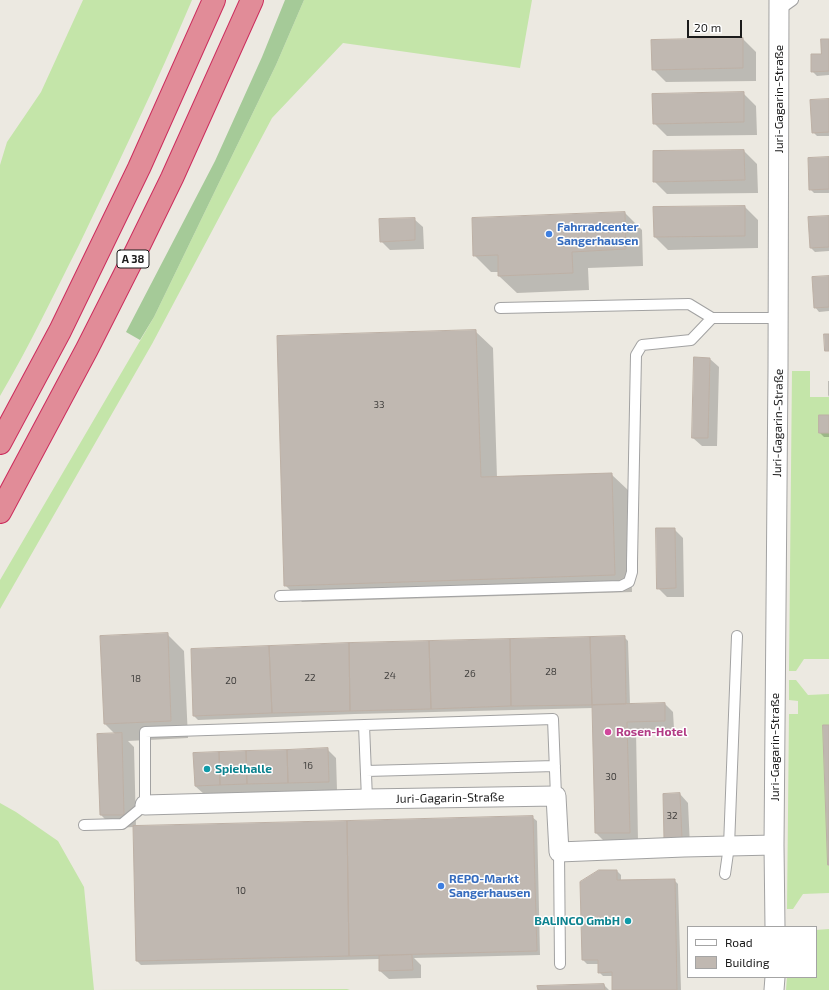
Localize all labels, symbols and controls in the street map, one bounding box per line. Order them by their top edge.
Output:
scale bar [689,12,744,38]
text: 20 m [694,20,721,34]
street label: Juri-Gagarin-Straße [772,45,786,153]
place label: Fahrradcenter Sangerhausen [557,220,639,248]
marker: Fahrradcenter Sangerhausen [544,229,554,239]
road number: A 38 [117,250,149,268]
street label: Juri-Gagarin-Straße [770,369,786,477]
house number: 33 [373,399,385,411]
house number: 28 [545,666,557,678]
house number: 26 [464,668,476,680]
house number: 24 [384,670,396,682]
house number: 22 [304,672,316,684]
house number: 18 [131,673,141,685]
house number: 20 [225,675,237,687]
street label: Juri-Gagarin-Straße [768,693,782,801]
place label: Rosen-Hotel [616,725,687,739]
marker: Rosen-Hotel [603,727,613,737]
house number: 16 [303,760,313,772]
place label: Spielhalle [215,762,272,776]
marker: Spielhalle [202,764,212,774]
house number: 30 [605,771,617,783]
street label: Juri-Gagarin-Straße [396,790,504,806]
house number: 32 [666,810,678,822]
place label: REPO-Markt Sangerhausen [449,872,530,900]
marker: REPO-Markt Sangerhausen [436,881,446,891]
house number: 10 [236,885,246,897]
place label: BALINCO GmbH [534,914,620,928]
marker: BALINCO GmbH [623,916,633,926]
legend [687,926,817,978]
text: Road [725,935,753,949]
text: Building [725,955,769,969]

